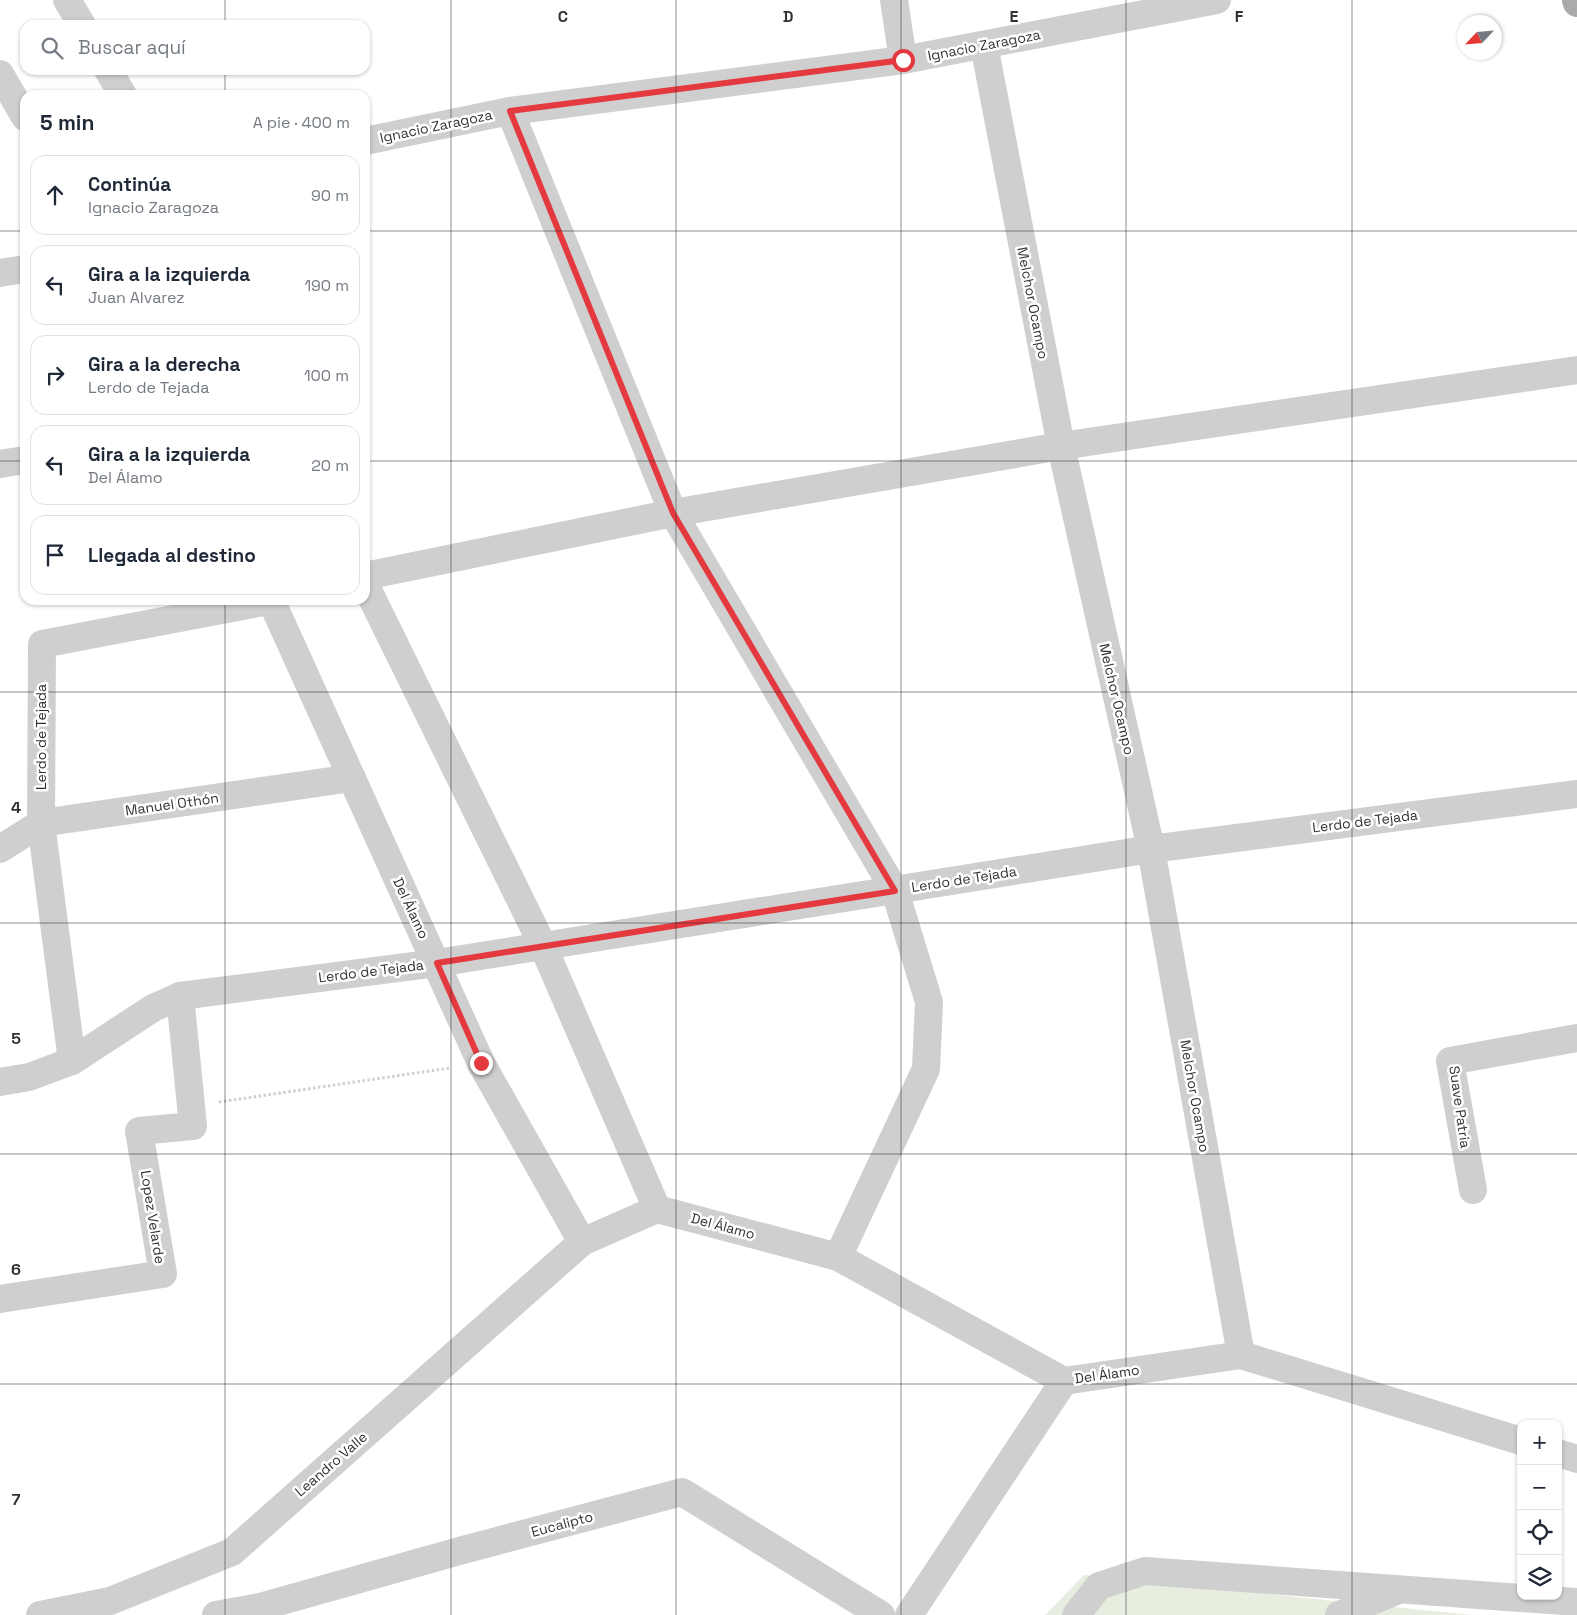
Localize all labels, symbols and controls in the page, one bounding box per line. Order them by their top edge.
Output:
text: C [558,6,568,27]
text: D [783,6,793,27]
text: E [1010,6,1019,27]
text: F [1235,6,1244,27]
north arrow [1457,15,1502,60]
search box [20,20,370,75]
street label: Ignacio Zaragoza [926,25,1042,65]
icon: search [38,34,66,62]
text: Buscar aquí [78,35,186,60]
route start [892,49,915,72]
street label: Ignacio Zaragoza [378,105,494,147]
text: 5 min [40,109,94,136]
text: A pie · 400 m [253,112,350,133]
text: Continúa [88,172,171,197]
icon: ahead [41,181,69,209]
text: 90 m [311,185,349,206]
text: Ignacio Zaragoza [88,197,219,218]
street label: Melchor Ocampo [1013,245,1053,361]
text: Gira a la izquierda [88,262,250,287]
icon: left [41,271,69,299]
text: 190 m [304,275,349,296]
text: Juan Alvarez [88,287,185,308]
text: Gira a la derecha [88,352,240,377]
icon: right [41,361,69,389]
text: 100 m [304,365,349,386]
text: Lerdo de Tejada [88,377,209,398]
text: Gira a la izquierda [88,442,250,467]
icon: left [41,451,69,479]
text: 20 m [311,455,349,476]
text: Del Álamo [88,467,163,488]
icon: arrive [41,541,69,569]
text: Llegada al destino [88,543,256,568]
street label: Melchor Ocampo [1095,642,1139,756]
street label: Lerdo de Tejada [32,684,50,790]
street label: Manuel Othón [124,789,220,819]
text: 4 [11,797,21,818]
street label: Lerdo de Tejada [1311,806,1419,836]
street label: Lerdo de Tejada [910,862,1018,896]
street label: Del Álamo [389,875,433,941]
street label: Lerdo de Tejada [317,956,425,986]
text: 5 [11,1028,21,1049]
street label: Melchor Ocampo [1176,1038,1214,1154]
route end [470,1052,493,1075]
street label: Suave Patria [1445,1065,1475,1149]
street label: Lopez Velarde [137,1169,169,1265]
street label: Del Álamo [689,1209,757,1243]
text: 6 [11,1259,21,1280]
street label: Del Álamo [1073,1361,1141,1387]
map controls [1517,1420,1562,1600]
button: + [1517,1420,1562,1465]
street label: Leandro Valle [291,1428,371,1500]
button: − [1517,1465,1562,1510]
text: 7 [12,1489,21,1510]
street label: Eucalipto [529,1507,595,1541]
button: locate [1517,1510,1562,1555]
button: layers [1517,1555,1562,1600]

